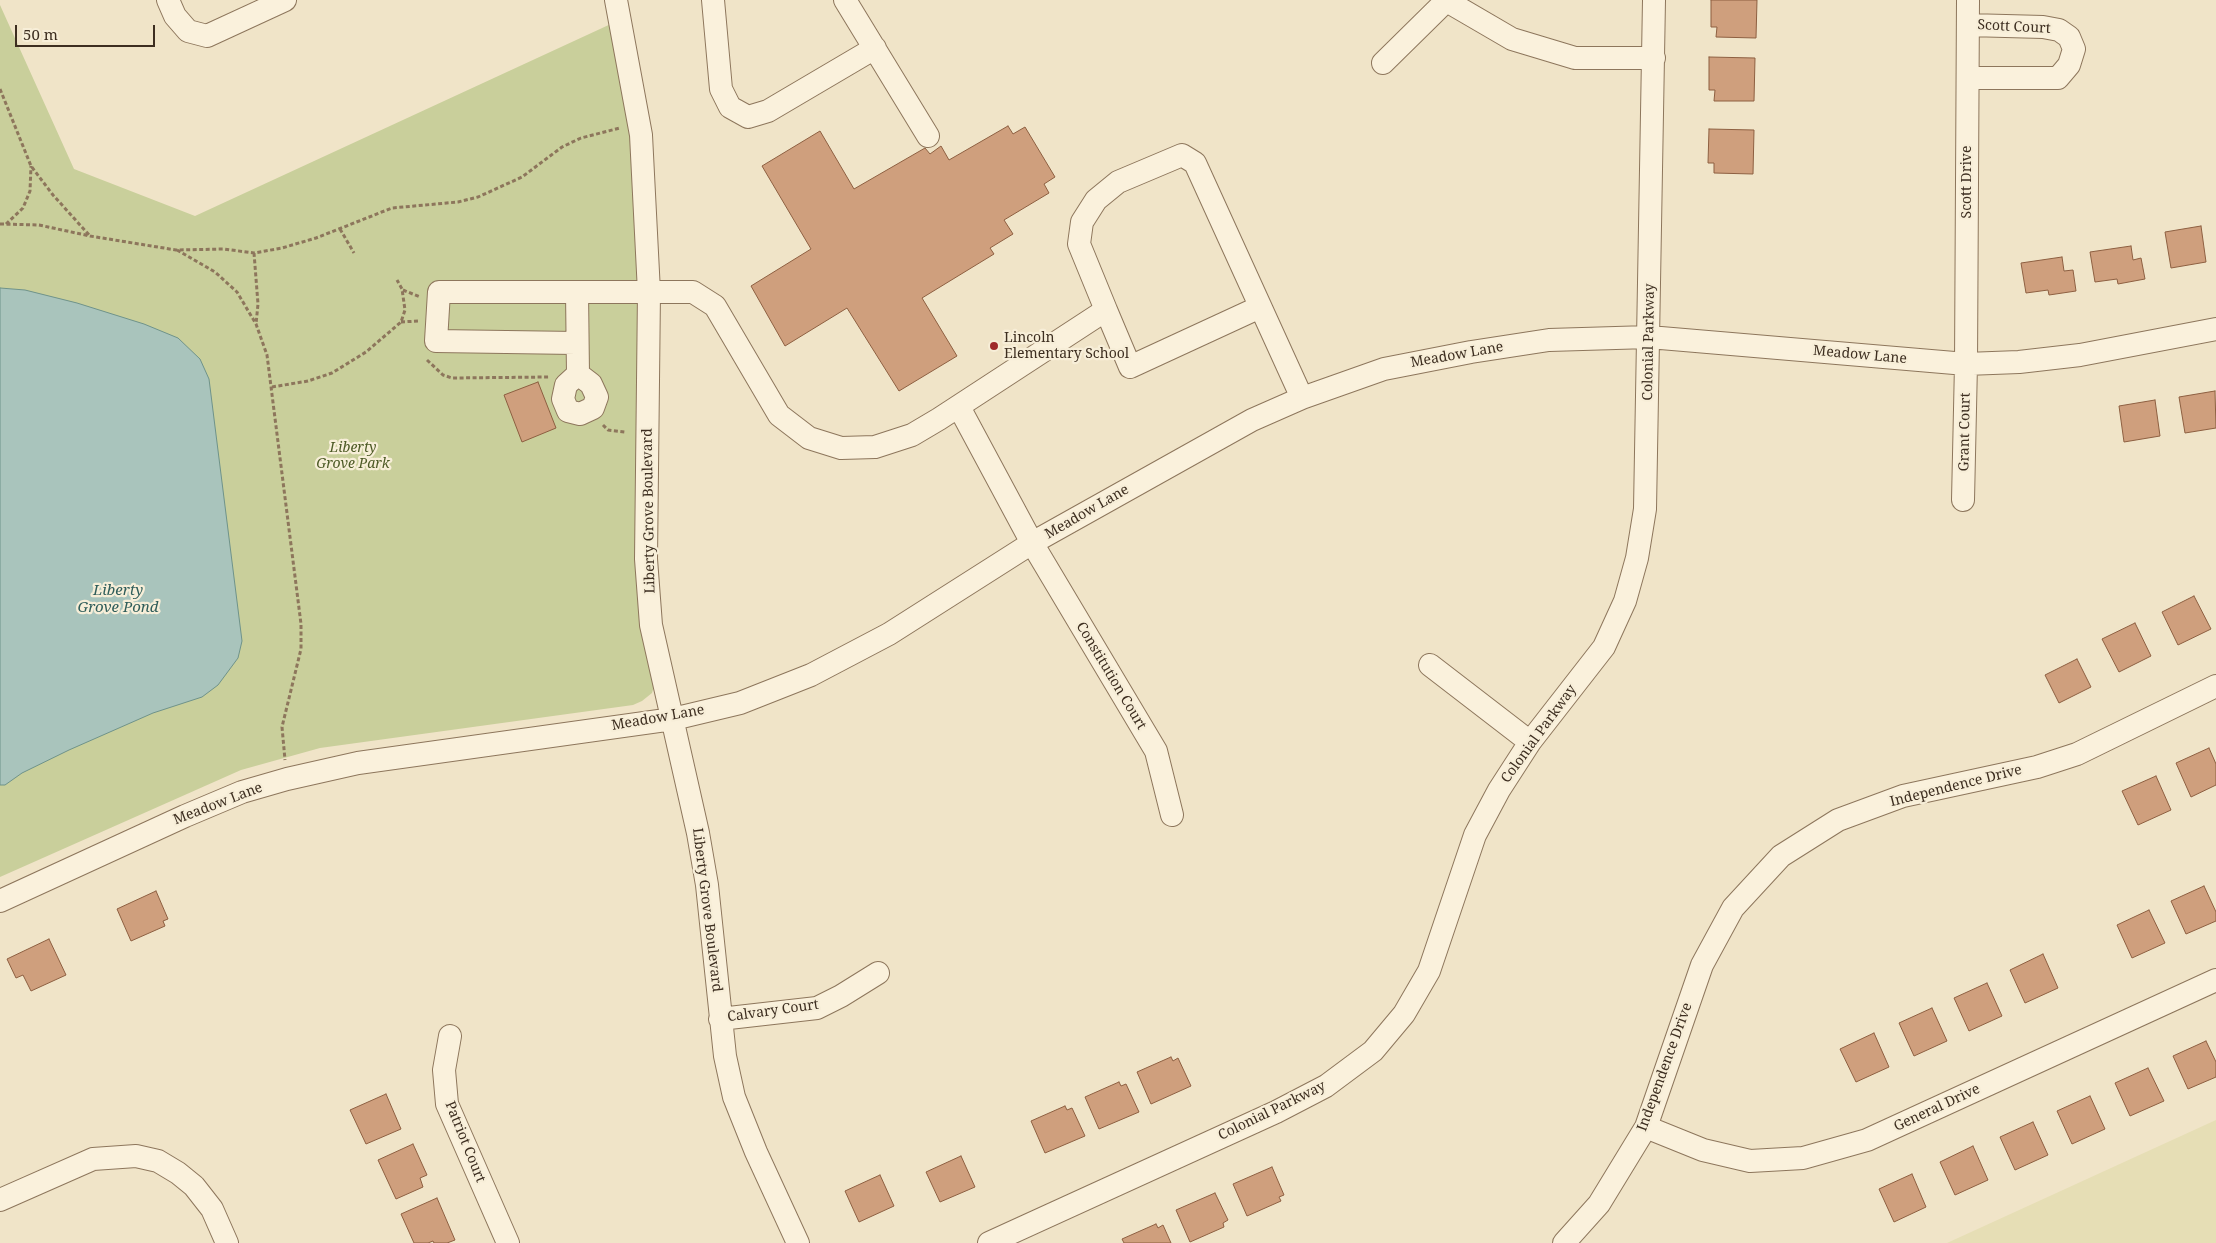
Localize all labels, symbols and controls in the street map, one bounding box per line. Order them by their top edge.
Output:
scale bar [18,15,158,47]
street label: Scott Court [1977,17,2051,37]
text: 50 m [23,24,58,44]
street label: Scott Drive [1959,146,1975,218]
street label: Colonial Parkway [1640,283,1658,401]
place label: Lincoln Elementary School [1004,330,1129,362]
street label: Meadow Lane [1409,339,1505,371]
marker: Lincoln Elementary School [988,340,1000,352]
street label: Meadow Lane [1812,343,1908,367]
street label: Grant Court [1956,392,1974,472]
street label: Liberty Grove Boulevard [639,428,659,594]
park label: Liberty Grove Park [316,440,390,472]
street label: Meadow Lane [1042,481,1132,543]
water label: Liberty Grove Pond [78,582,158,617]
street label: Constitution Court [1072,619,1150,733]
street label: Colonial Parkway [1498,682,1580,786]
street label: Meadow Lane [610,702,706,734]
street label: Independence Drive [1888,761,2024,811]
street label: Meadow Lane [171,779,265,829]
street label: Liberty Grove Boulevard [689,827,725,993]
street label: Calvary Court [726,996,820,1026]
street label: Independence Drive [1634,1001,1696,1133]
street label: Colonial Parkway [1216,1078,1328,1144]
street label: General Drive [1891,1081,1983,1135]
street label: Patriot Court [441,1099,489,1185]

